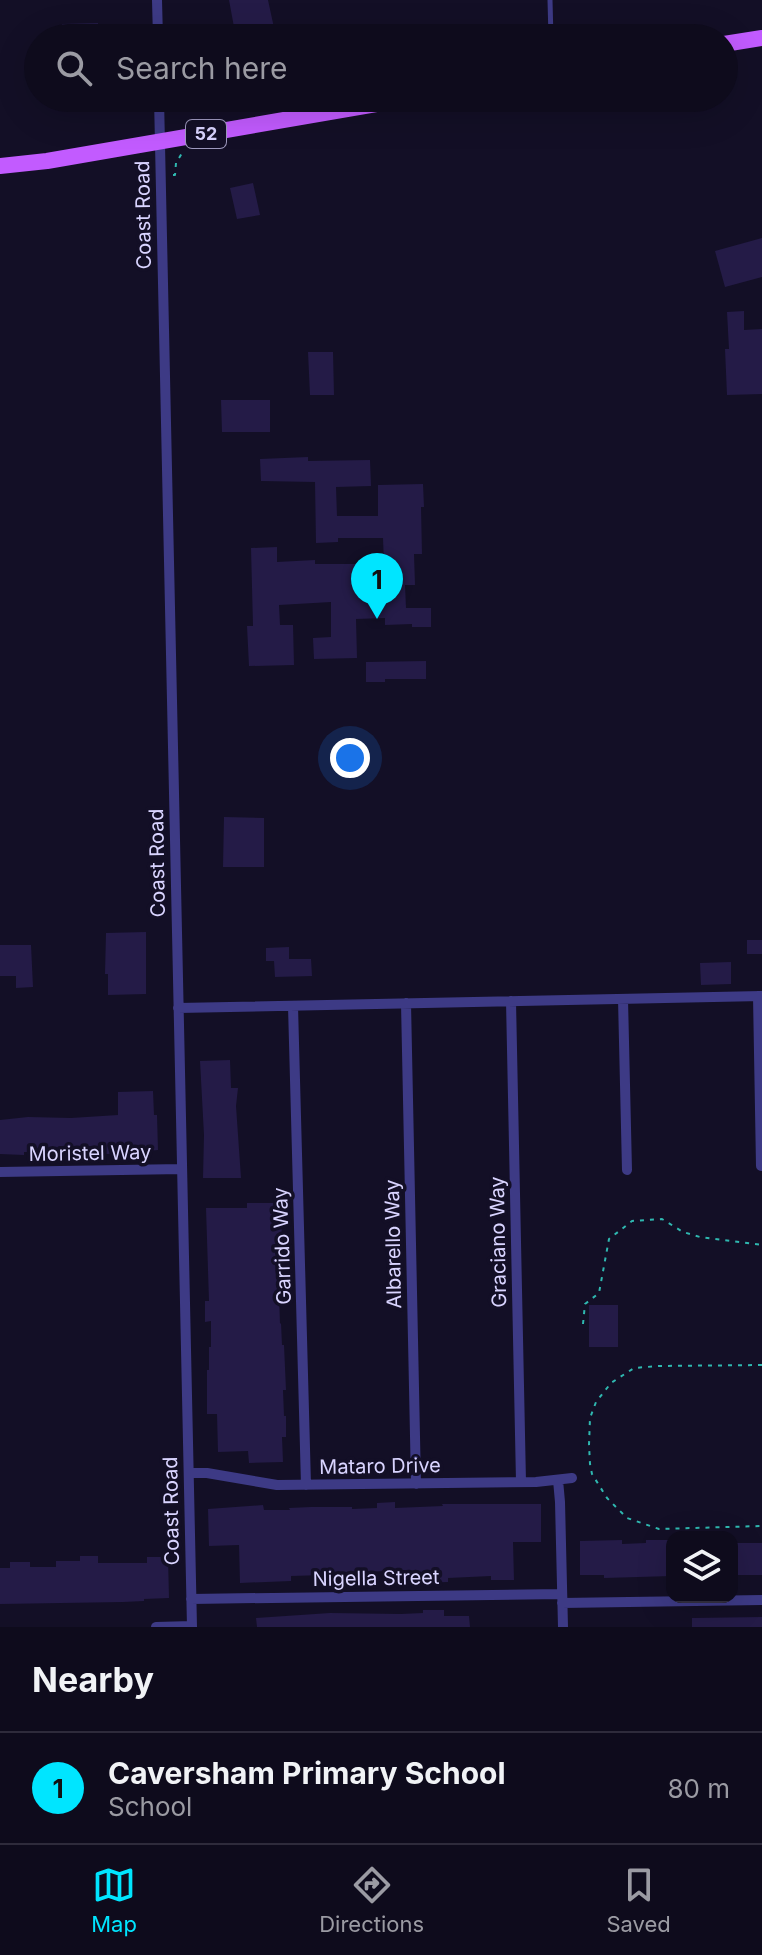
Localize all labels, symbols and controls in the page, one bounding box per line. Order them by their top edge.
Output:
search box [24,24,738,112]
icon: search [52,46,96,90]
text: Search here [116,50,288,86]
road number: 52 [186,120,226,148]
street label: Coast Road [130,160,156,270]
pin: 1 [351,553,403,619]
your location [330,738,370,778]
street label: Coast Road [144,808,170,918]
street label: Moristel Way [28,1140,152,1166]
street label: Graciano Way [485,1176,511,1308]
street label: Albarello Way [380,1179,406,1309]
street label: Garrido Way [268,1187,296,1305]
street label: Mataro Drive [319,1453,441,1479]
street label: Coast Road [158,1456,184,1566]
map controls [666,1531,738,1603]
button: layers [666,1531,738,1603]
street label: Nigella Street [312,1565,440,1591]
text: Nearby [32,1659,154,1700]
text: Caversham Primary School [108,1755,506,1791]
text: 1 [52,1773,64,1804]
text: 80 m [667,1773,730,1804]
text: School [108,1791,192,1822]
tab: Map [91,1863,137,1937]
tab: Directions [319,1863,424,1937]
tab: Saved [606,1863,671,1937]

